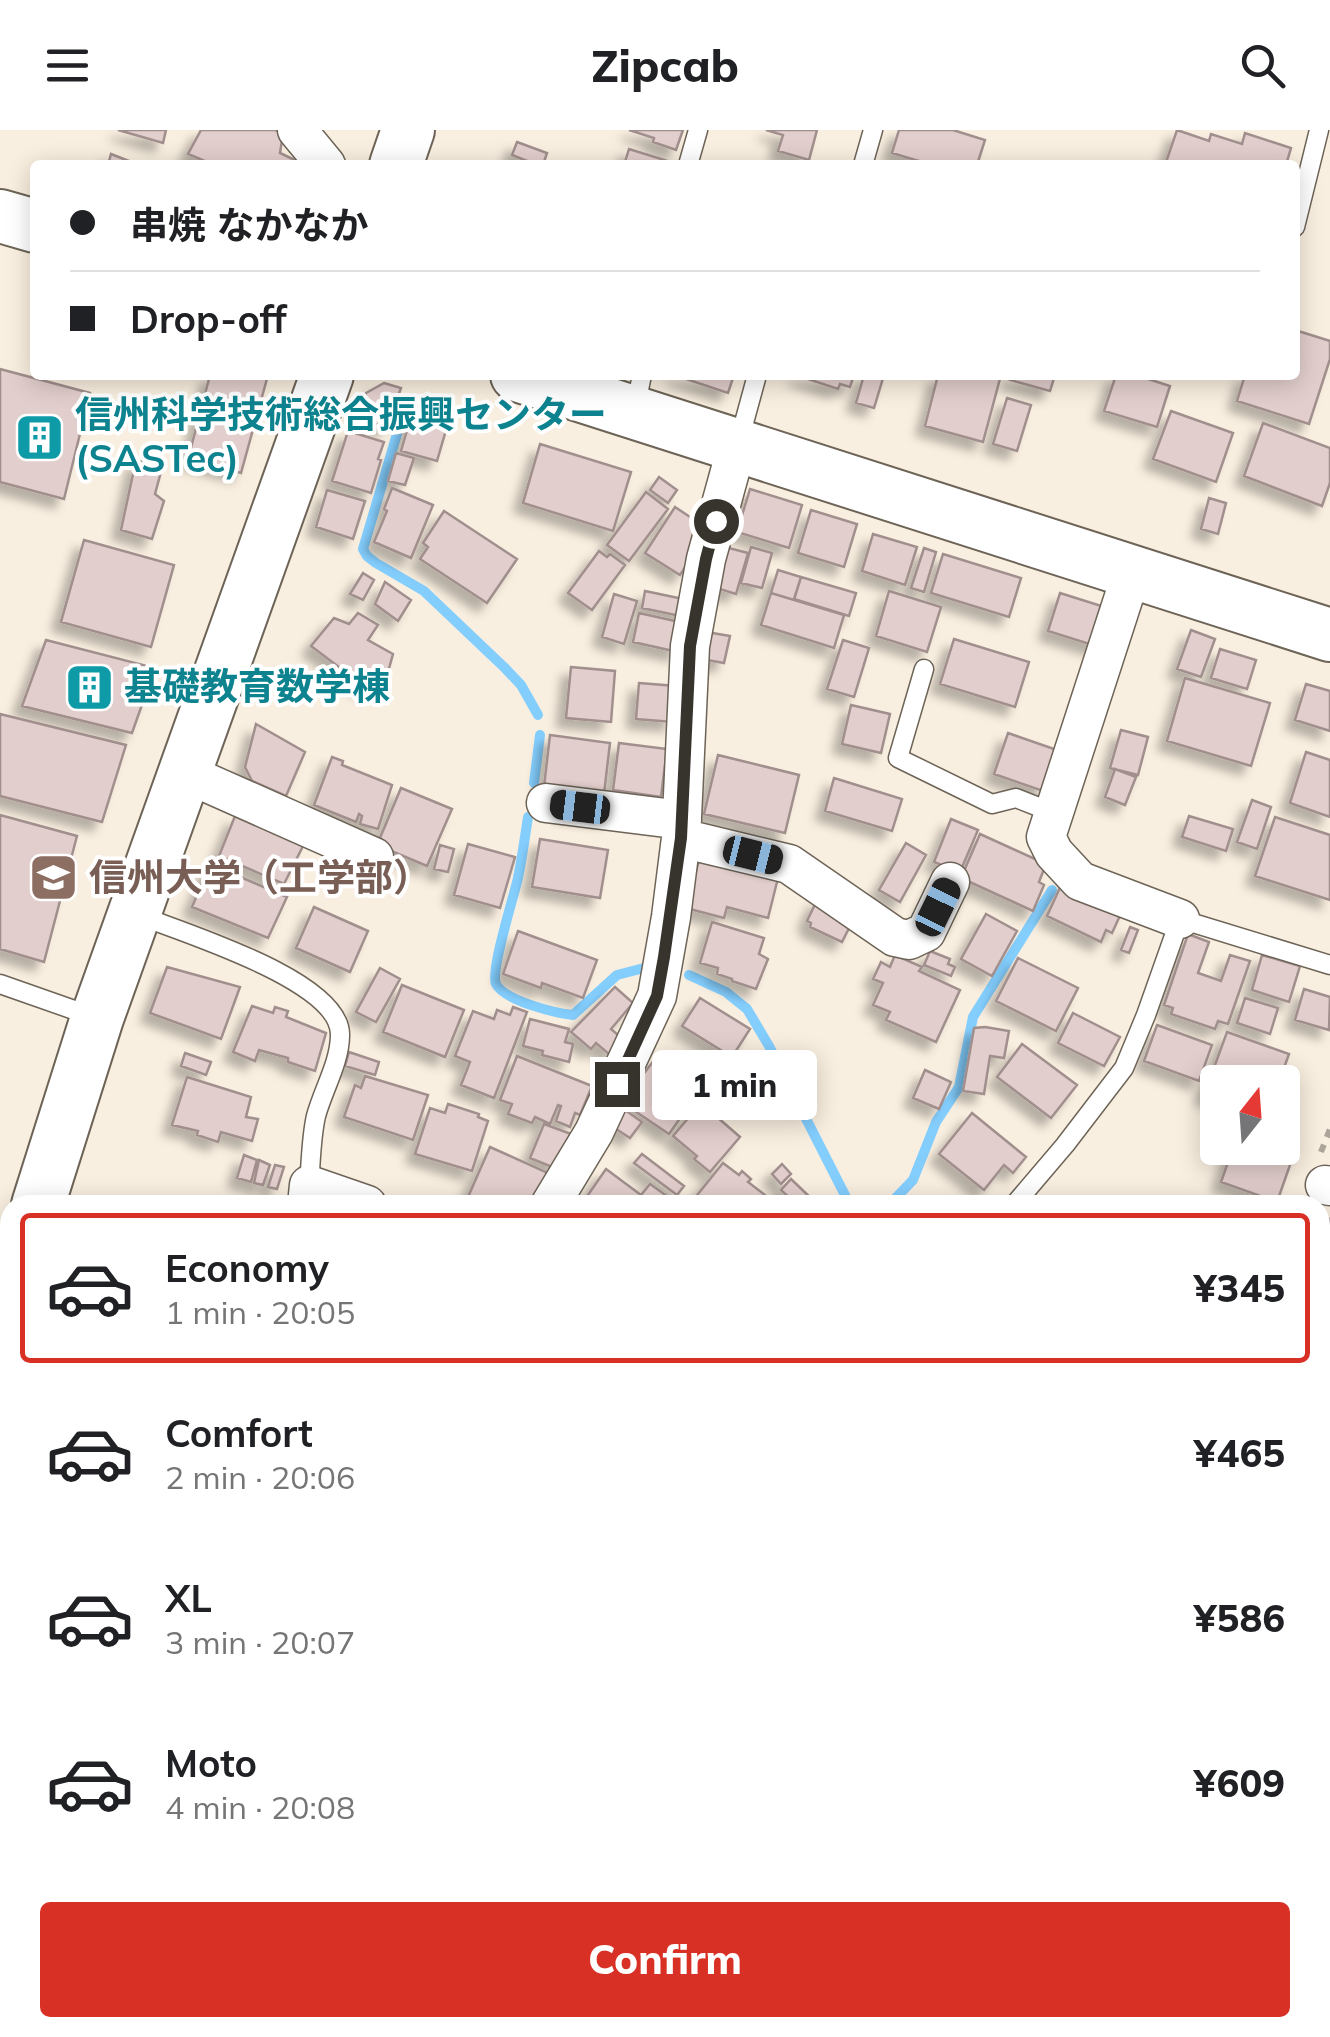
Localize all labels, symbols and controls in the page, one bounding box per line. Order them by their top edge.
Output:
text: Zipcab [591,37,739,93]
icon: menu [40,38,95,93]
icon: search [1235,38,1290,93]
text: 串焼 なかなか [130,201,368,249]
text: Drop-off [130,295,287,343]
place label: 信州科学技術総合振興センター (SASTec) [75,390,607,482]
building icon: 信州科学技術総合振興センター (SASTec) [14,411,66,463]
route start [694,499,739,544]
building icon: 基礎教育数学棟 [63,661,115,713]
place label: 基礎教育数学棟 [124,662,390,710]
car [548,788,612,826]
car [720,833,786,877]
school or university icon: 信州大学（工学部） [28,852,80,904]
place label: 信州大学（工学部） [89,853,431,901]
car [911,873,965,941]
callout: 1 min [652,1049,817,1119]
route end [595,1062,640,1107]
text: 1 min [692,1065,777,1105]
north arrow [1200,1065,1300,1165]
map controls [1200,1065,1300,1165]
icon: car [45,1243,135,1333]
text: Economy [165,1244,329,1292]
text: ¥345 [1194,1264,1285,1312]
text: 1 min · 20:05 [165,1292,355,1332]
icon: car [45,1408,135,1498]
text: Comfort [165,1409,313,1457]
text: ¥465 [1194,1429,1285,1477]
text: 2 min · 20:06 [165,1457,355,1497]
icon: car [45,1573,135,1663]
text: XL [165,1574,212,1622]
text: ¥586 [1194,1594,1285,1642]
text: 3 min · 20:07 [165,1622,355,1662]
icon: car [45,1738,135,1828]
text: Moto [165,1739,257,1787]
text: ¥609 [1194,1759,1285,1807]
text: 4 min · 20:08 [165,1787,355,1827]
button: Confirm [40,1902,1290,2017]

